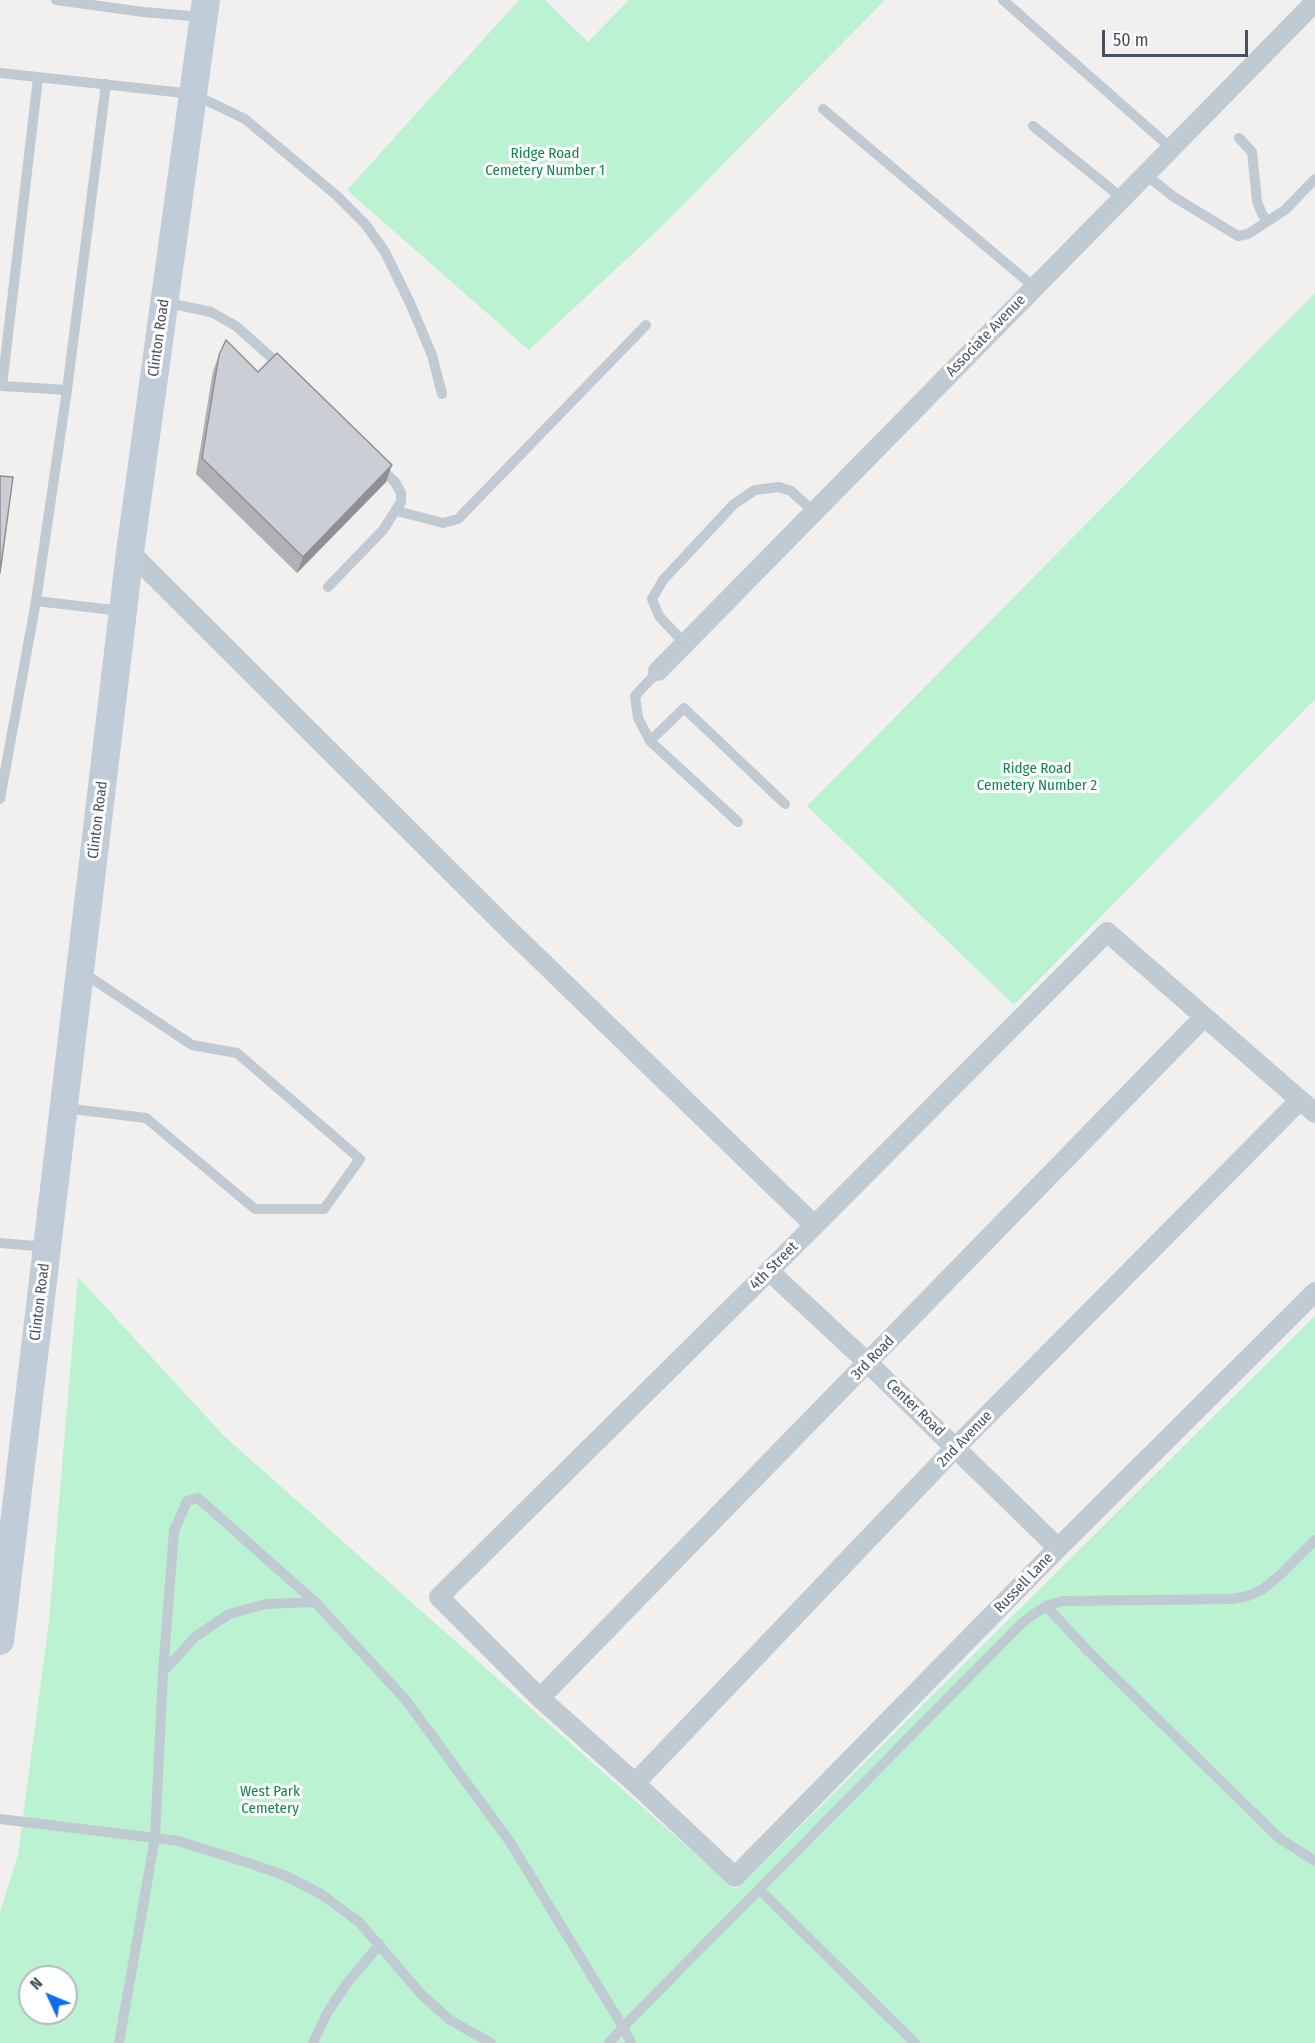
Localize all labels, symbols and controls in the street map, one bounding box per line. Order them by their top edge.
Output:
scale bar [1105,18,1250,56]
text: 50 m [1113,29,1149,51]
park label: Ridge Road Cemetery Number 1 [485,145,605,180]
street label: Associate Avenue [942,291,1030,381]
street label: Clinton Road [145,298,173,378]
park label: Ridge Road Cemetery Number 2 [977,760,1097,795]
street label: Clinton Road [84,780,112,860]
street label: 4th Street [746,1238,802,1294]
street label: Clinton Road [26,1262,54,1342]
street label: 3rd Road [848,1332,898,1384]
street label: Center Road [882,1376,948,1440]
street label: 2nd Avenue [934,1407,996,1471]
street label: Russell Lane [991,1549,1057,1617]
park label: West Park Cemetery [240,1783,300,1818]
north arrow [18,1965,78,2025]
text: N [26,1973,46,1994]

